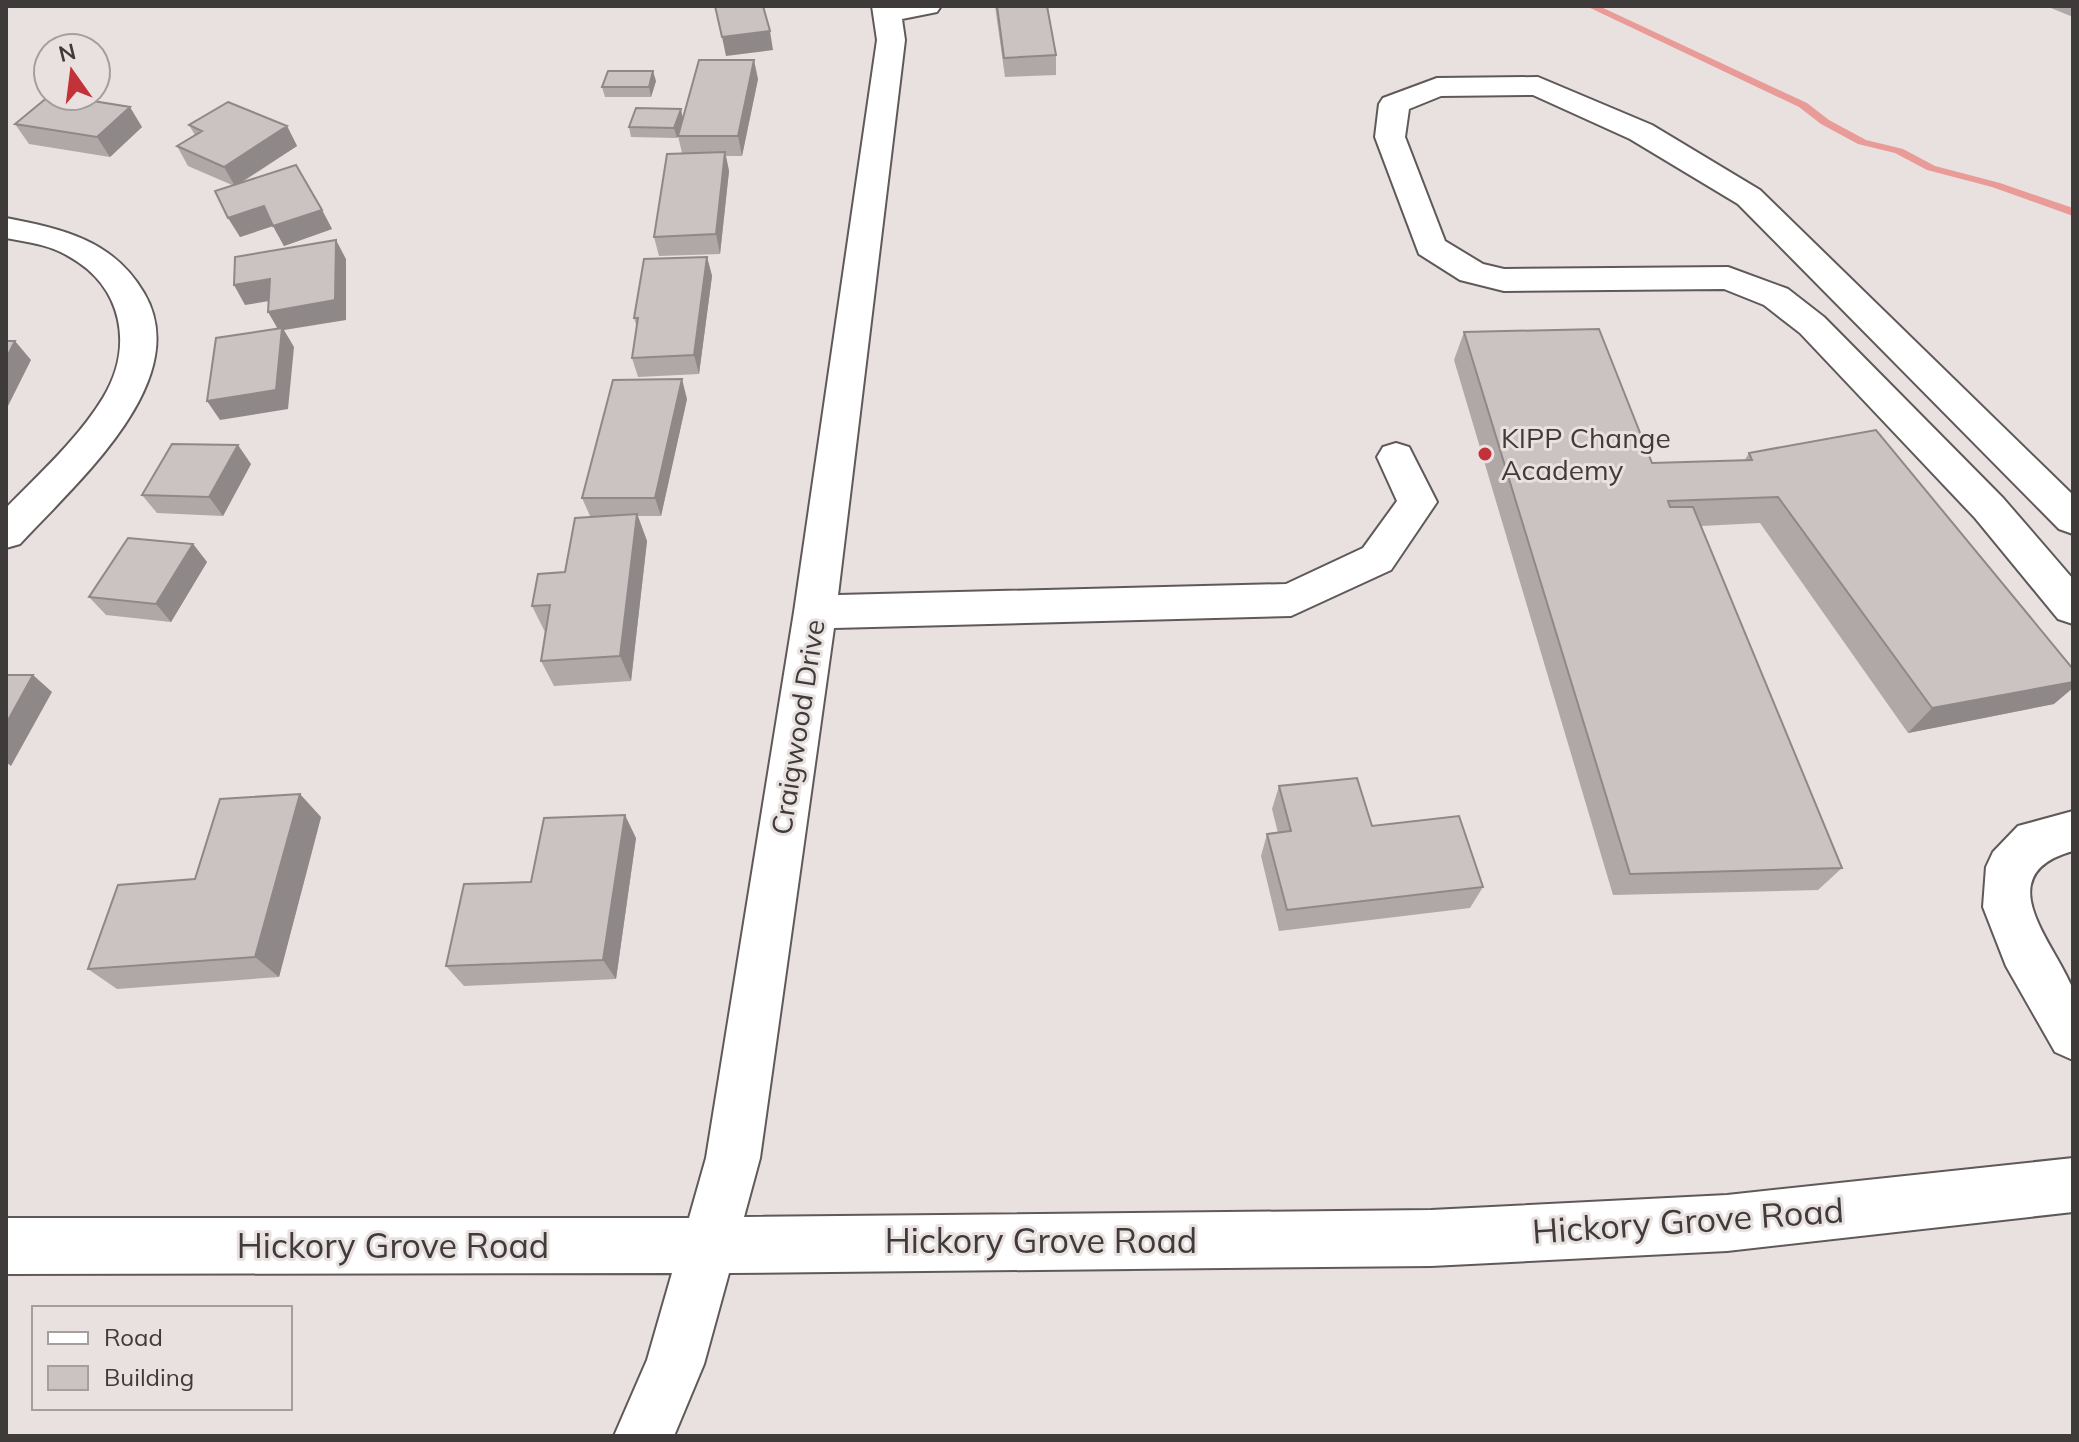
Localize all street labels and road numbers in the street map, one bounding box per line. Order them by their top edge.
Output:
street label: Craigwood Drive [763,617,832,837]
street label: Hickory Grove Road [1531,1188,1845,1253]
street label: Hickory Grove Road [885,1219,1197,1262]
street label: Hickory Grove Road [237,1224,549,1267]

